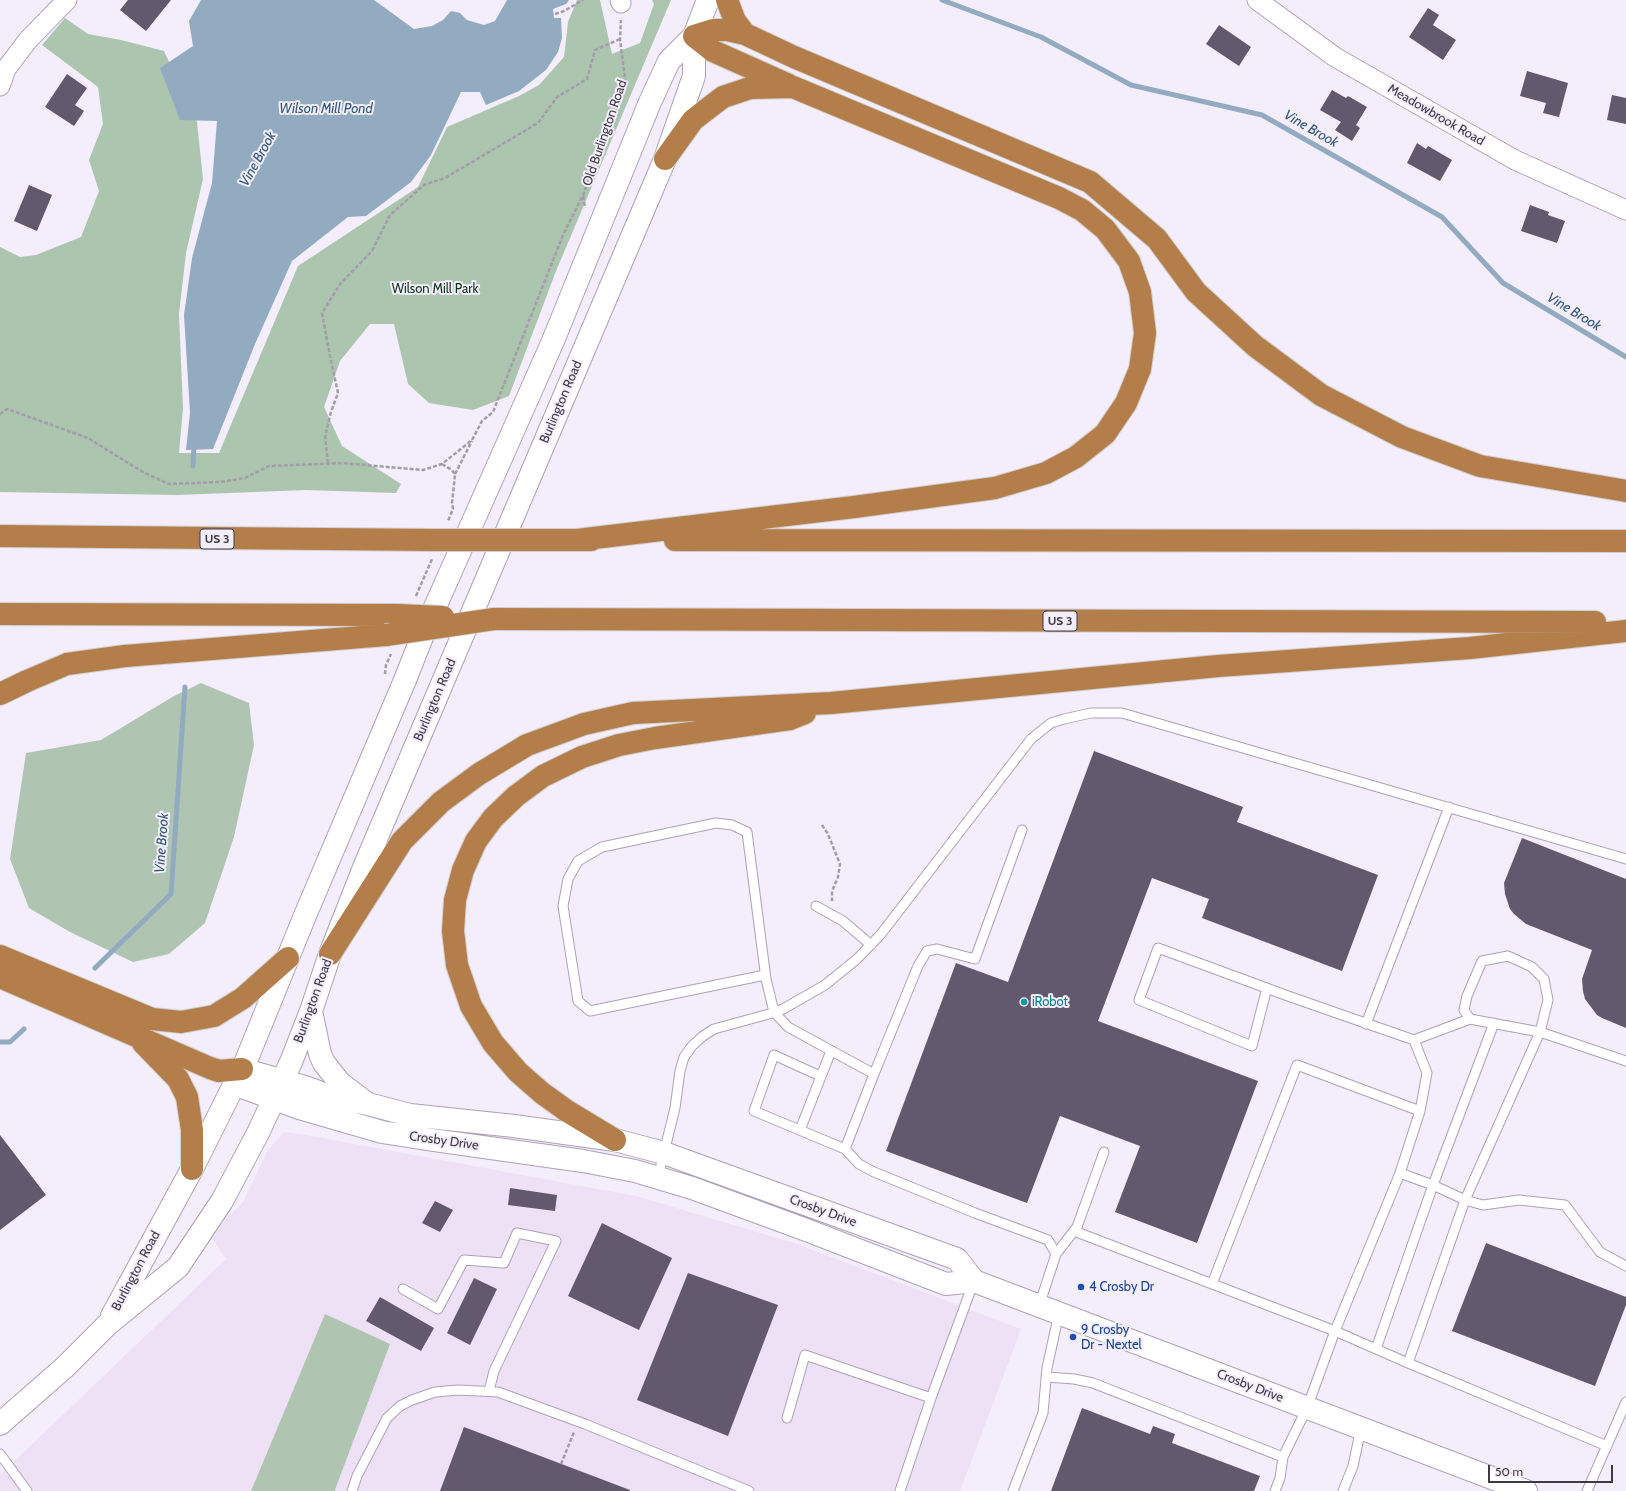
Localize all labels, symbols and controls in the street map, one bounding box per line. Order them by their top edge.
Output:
street label: Old Burlington Road [580,78,630,188]
street label: Meadowbrook Road [1385,81,1487,149]
water label: Wilson Mill Pond [279,101,373,117]
water label: Vine Brook [1281,107,1341,151]
water label: Vine Brook [236,129,280,189]
park label: Wilson Mill Park [392,281,478,297]
water label: Vine Brook [1544,289,1604,335]
street label: Burlington Road [537,358,585,446]
road number: US 3 [200,529,234,549]
road number: US 3 [1043,611,1077,631]
street label: Burlington Road [411,656,459,744]
water label: Vine Brook [152,812,172,874]
street label: Burlington Road [291,957,335,1045]
place label: iRobot [1032,994,1068,1010]
marker: iRobot [1019,997,1029,1007]
street label: Crosby Drive [408,1128,480,1154]
street label: Crosby Drive [787,1192,859,1230]
street label: Burlington Road [108,1228,164,1314]
place label: 4 Crosby Dr [1089,1279,1154,1295]
marker: 4 Crosby Dr [1076,1282,1086,1292]
place label: 9 Crosby Dr - Nextel [1081,1322,1142,1353]
marker: 9 Crosby Dr - Nextel [1068,1332,1078,1342]
street label: Crosby Drive [1214,1366,1286,1406]
scale bar [1490,1457,1615,1483]
text: 50 m [1495,1464,1523,1479]

